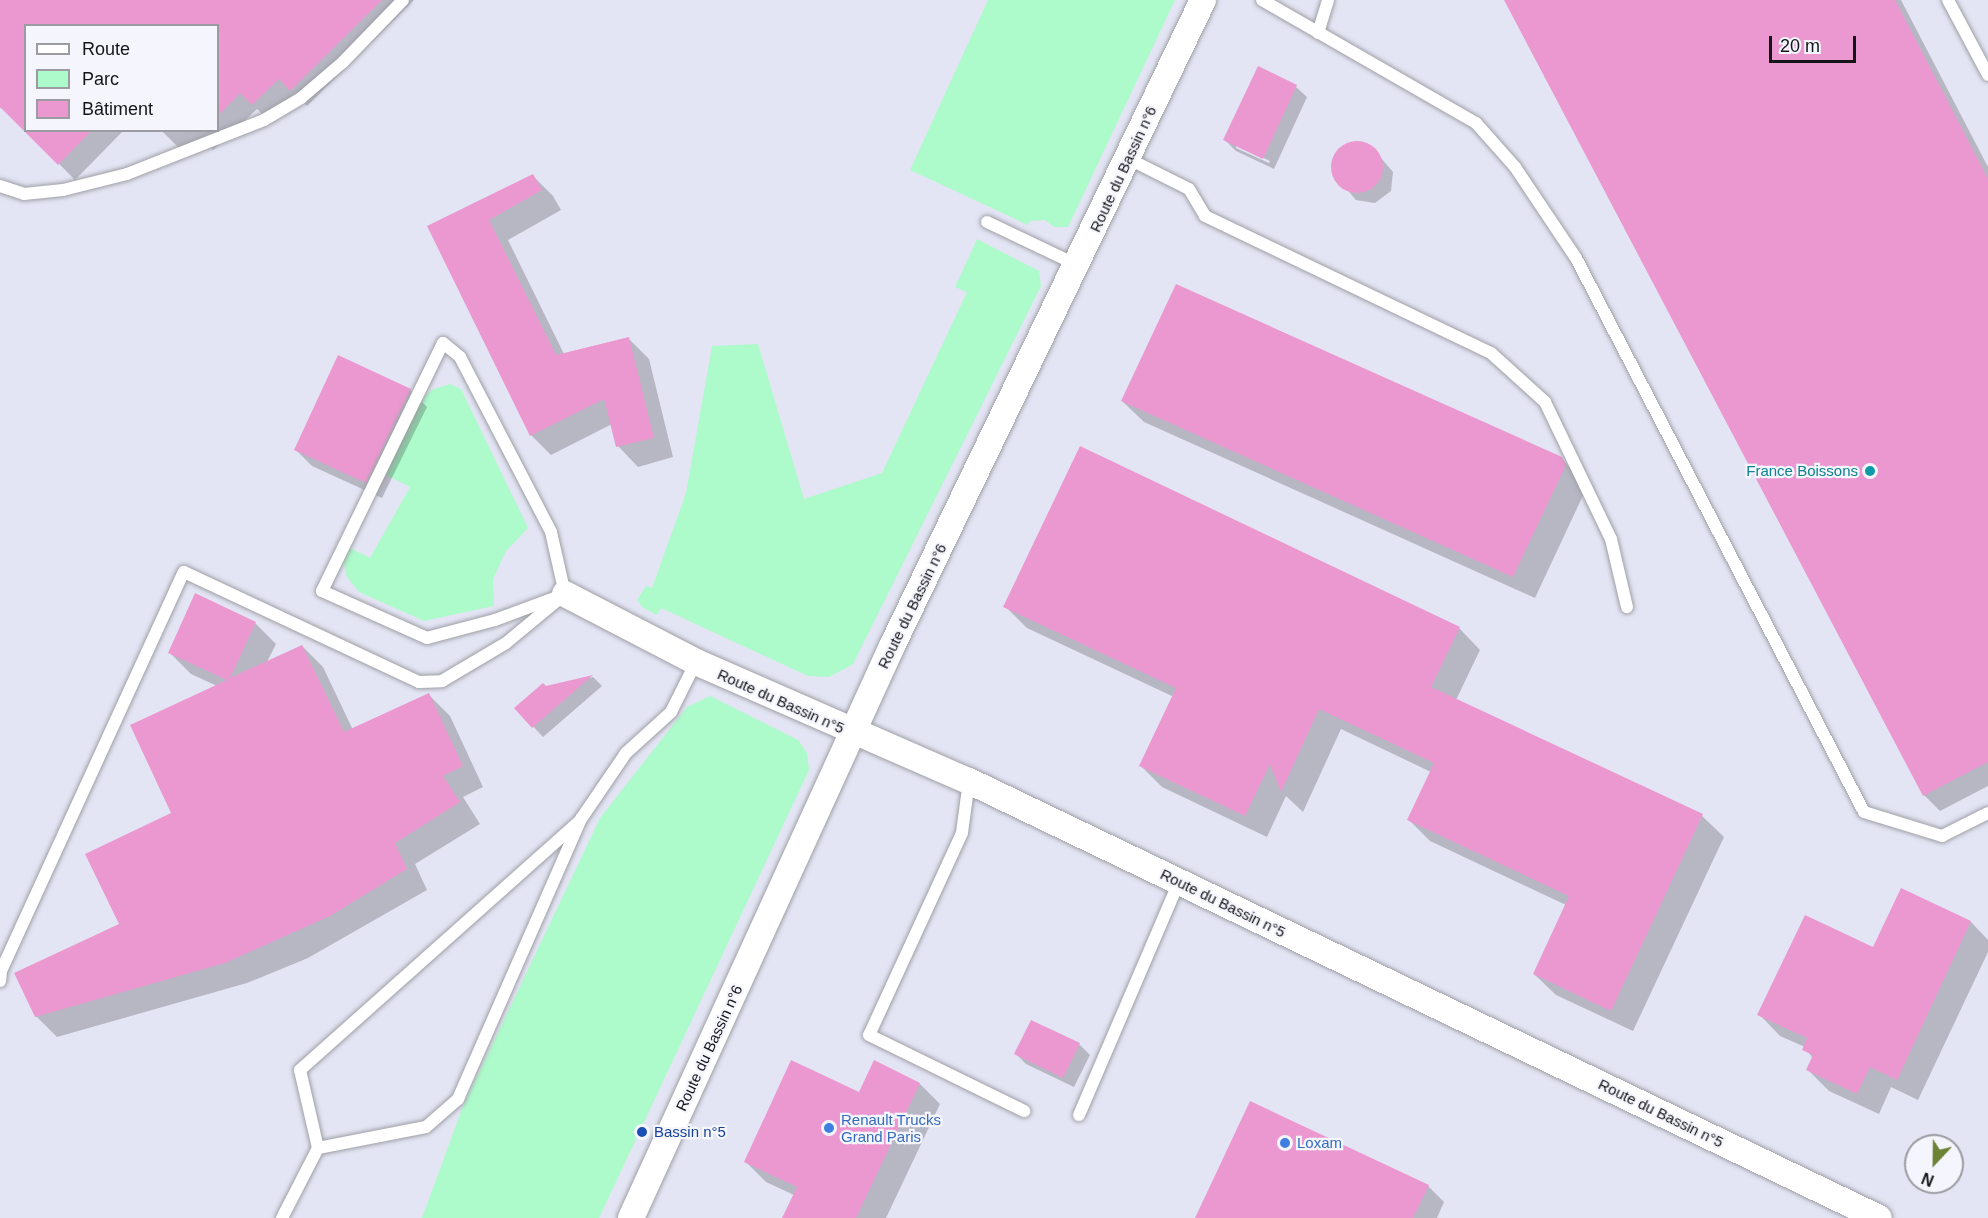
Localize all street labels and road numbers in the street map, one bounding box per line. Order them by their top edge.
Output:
street label: Route du Bassin n°6 [1086,103,1160,235]
street label: Route du Bassin n°6 [874,541,950,671]
street label: Route du Bassin n°5 [715,665,847,737]
street label: Route du Bassin n°5 [1158,865,1288,941]
street label: Route du Bassin n°6 [672,982,746,1114]
street label: Route du Bassin n°5 [1596,1075,1726,1151]

